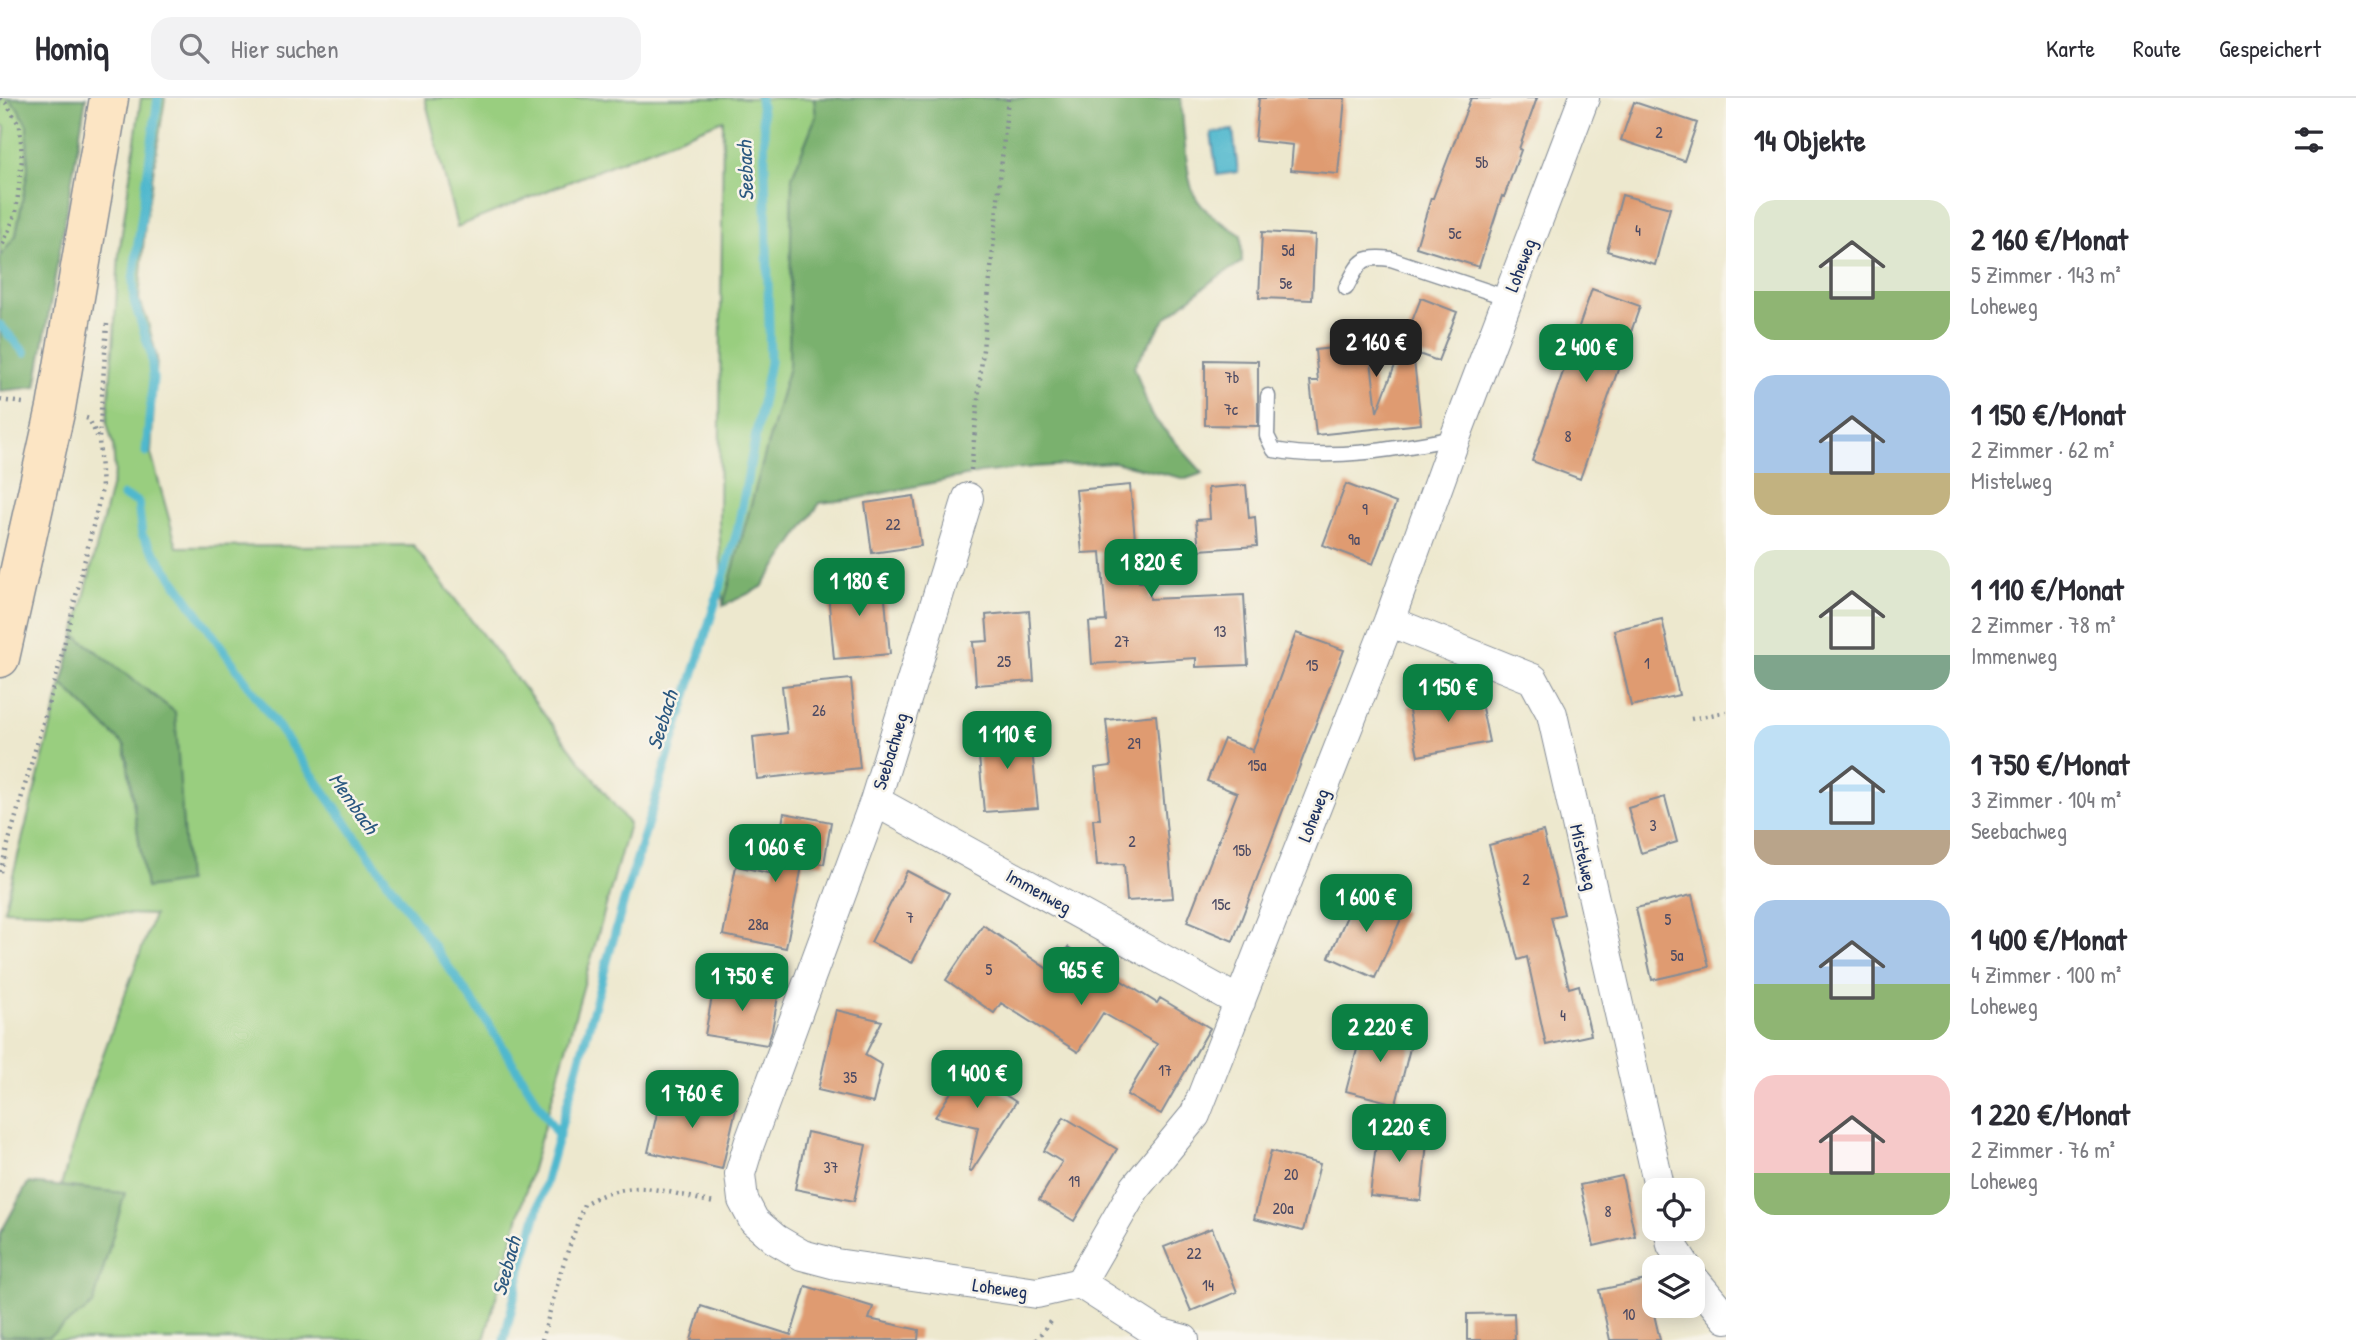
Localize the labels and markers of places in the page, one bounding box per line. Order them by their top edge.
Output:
pin: 2 160 € [1311,320,1441,379]
pin: 2 400 € [1521,324,1651,384]
pin: 1 820 € [1086,540,1216,599]
pin: 1 180 € [794,559,924,618]
pin: 1 150 € [1383,664,1513,724]
pin: 1 110 € [942,712,1072,771]
pin: 1 060 € [710,824,840,884]
pin: 1 600 € [1301,874,1431,934]
pin: 965 € [1032,948,1130,1007]
pin: 1 750 € [677,954,807,1013]
pin: 2 220 € [1315,1004,1445,1064]
pin: 1 400 € [912,1051,1042,1110]
pin: 1 760 € [627,1070,757,1130]
pin: 1 220 € [1334,1104,1464,1164]

